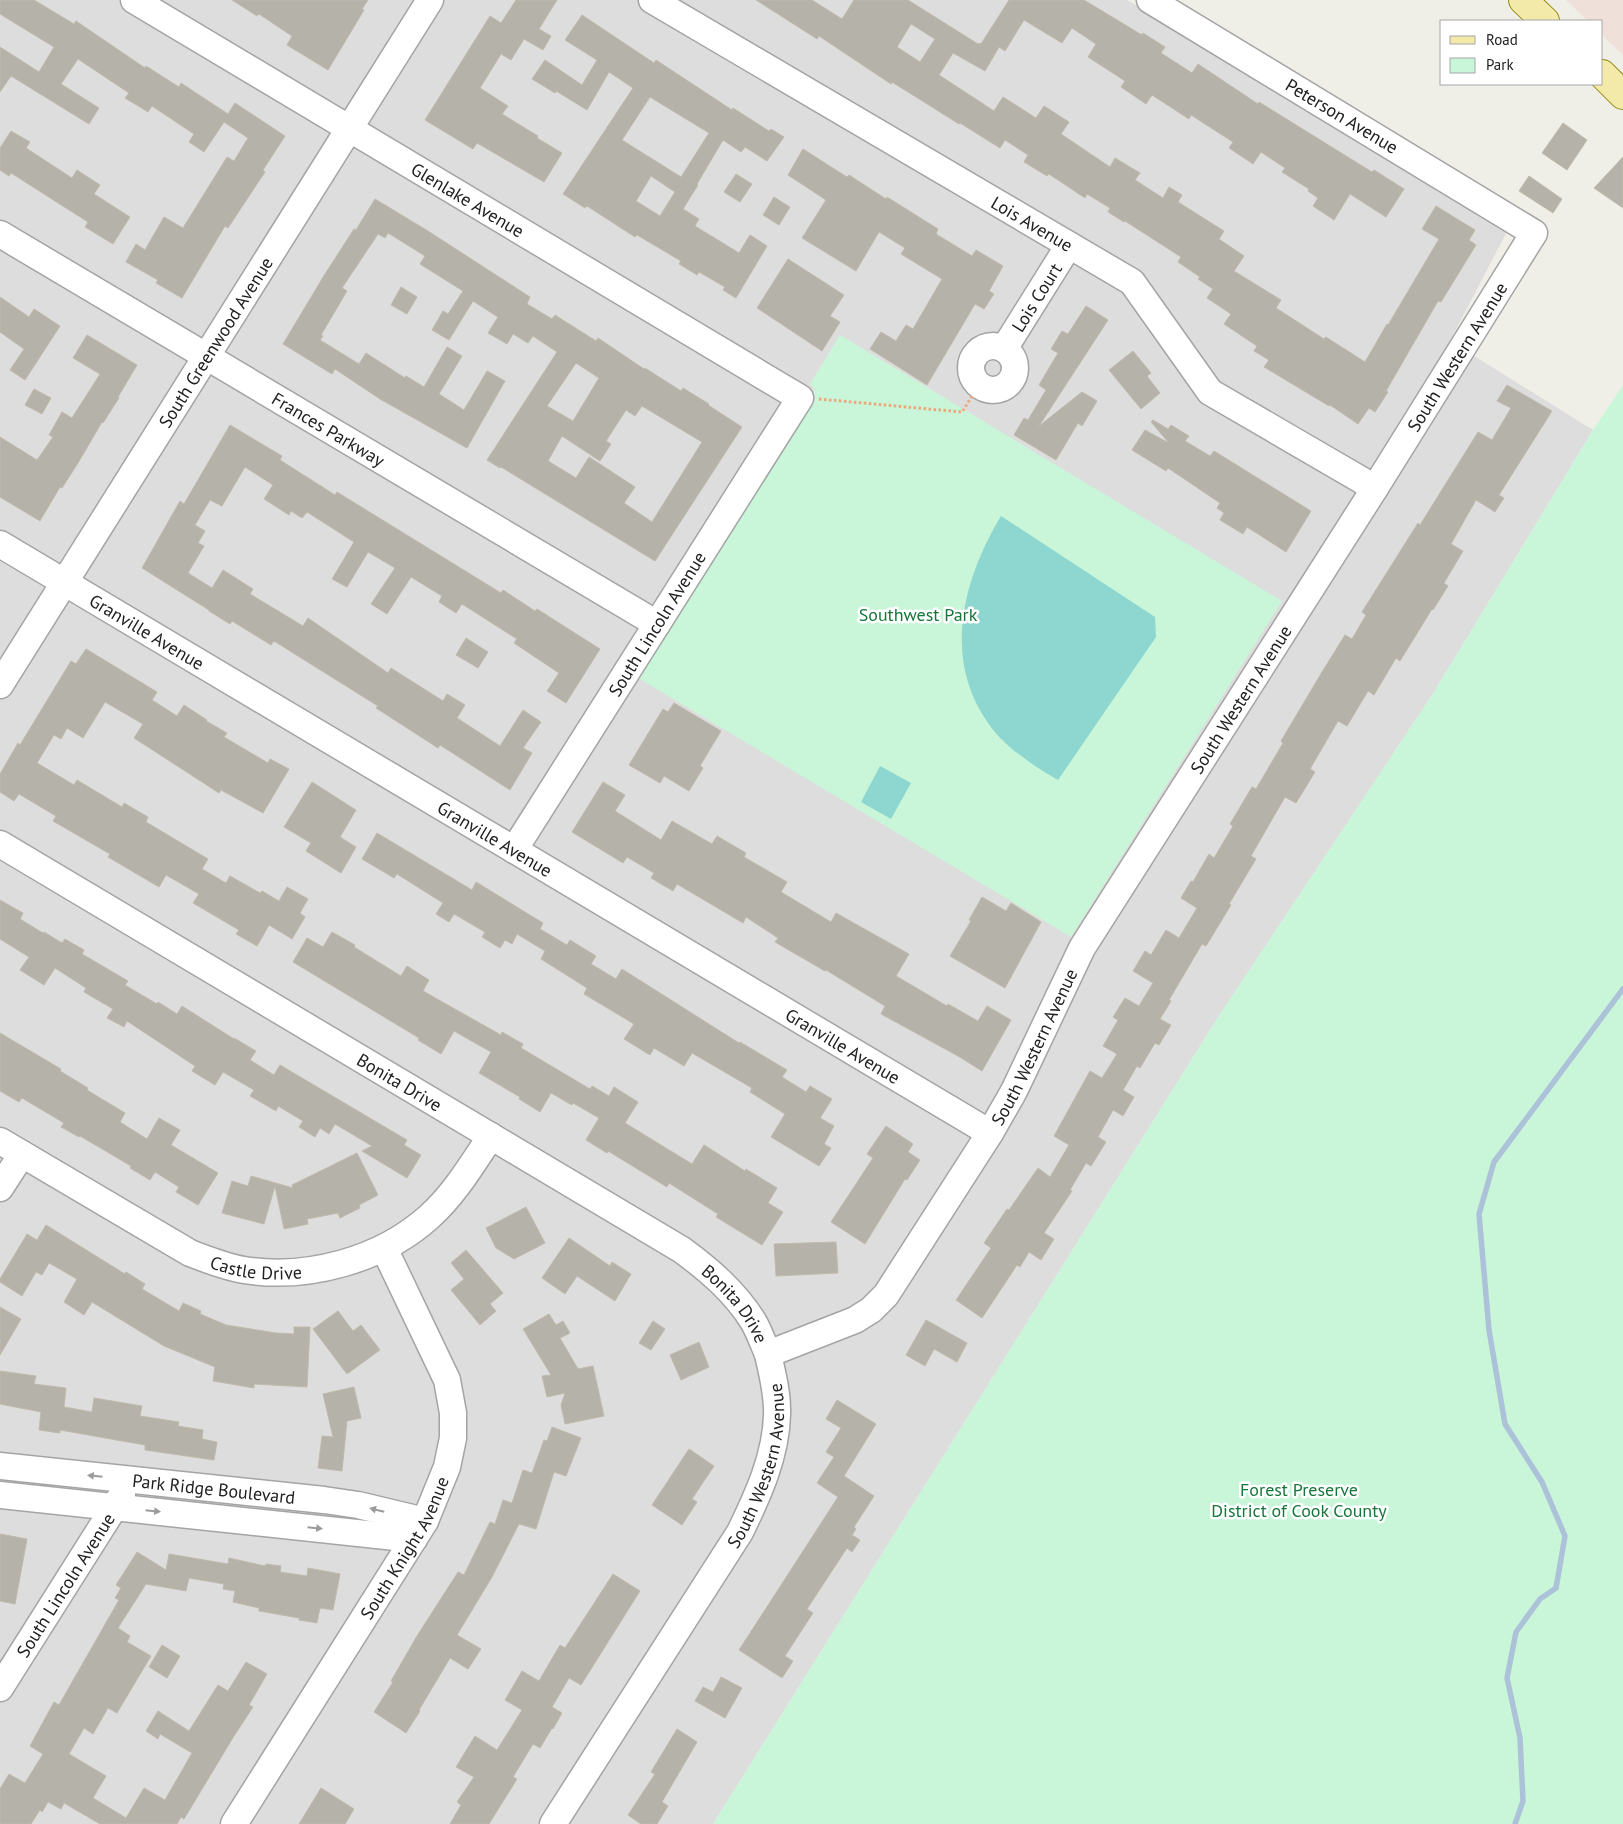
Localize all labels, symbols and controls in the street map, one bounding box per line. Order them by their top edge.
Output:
legend [1440,20,1603,85]
text: Road [1486,30,1518,49]
text: Park [1486,55,1514,74]
street label: Peterson Avenue [1282,73,1402,159]
street label: Glenlake Avenue [407,157,529,242]
street label: Lois Avenue [987,190,1077,256]
street label: South Greenwood Avenue [153,252,278,432]
street label: Lois Court [1006,259,1066,336]
street label: South Western Avenue [1402,278,1512,436]
street label: Frances Parkway [268,387,390,472]
street label: South Lincoln Avenue [603,547,711,701]
street label: Granville Avenue [85,588,209,674]
park label: Southwest Park [859,603,978,626]
street label: South Western Avenue [1185,621,1296,778]
street label: Granville Avenue [433,795,557,882]
street label: South Western Avenue [985,965,1082,1129]
street label: Granville Avenue [781,1003,905,1089]
street label: Bonita Drive [353,1048,446,1116]
street label: Castle Drive [207,1250,303,1284]
street label: Bonita Drive [697,1259,773,1346]
street label: South Western Avenue [721,1382,789,1552]
street label: Park Ridge Boulevard [131,1468,296,1508]
one-way arrow [86,1471,102,1479]
street label: South Knight Avenue [355,1473,454,1623]
park label: Forest Preserve District of Cook County [1211,1478,1387,1522]
one-way arrow [370,1506,385,1514]
street label: South Lincoln Avenue [11,1508,119,1661]
one-way arrow [145,1508,161,1516]
one-way arrow [307,1524,323,1532]

